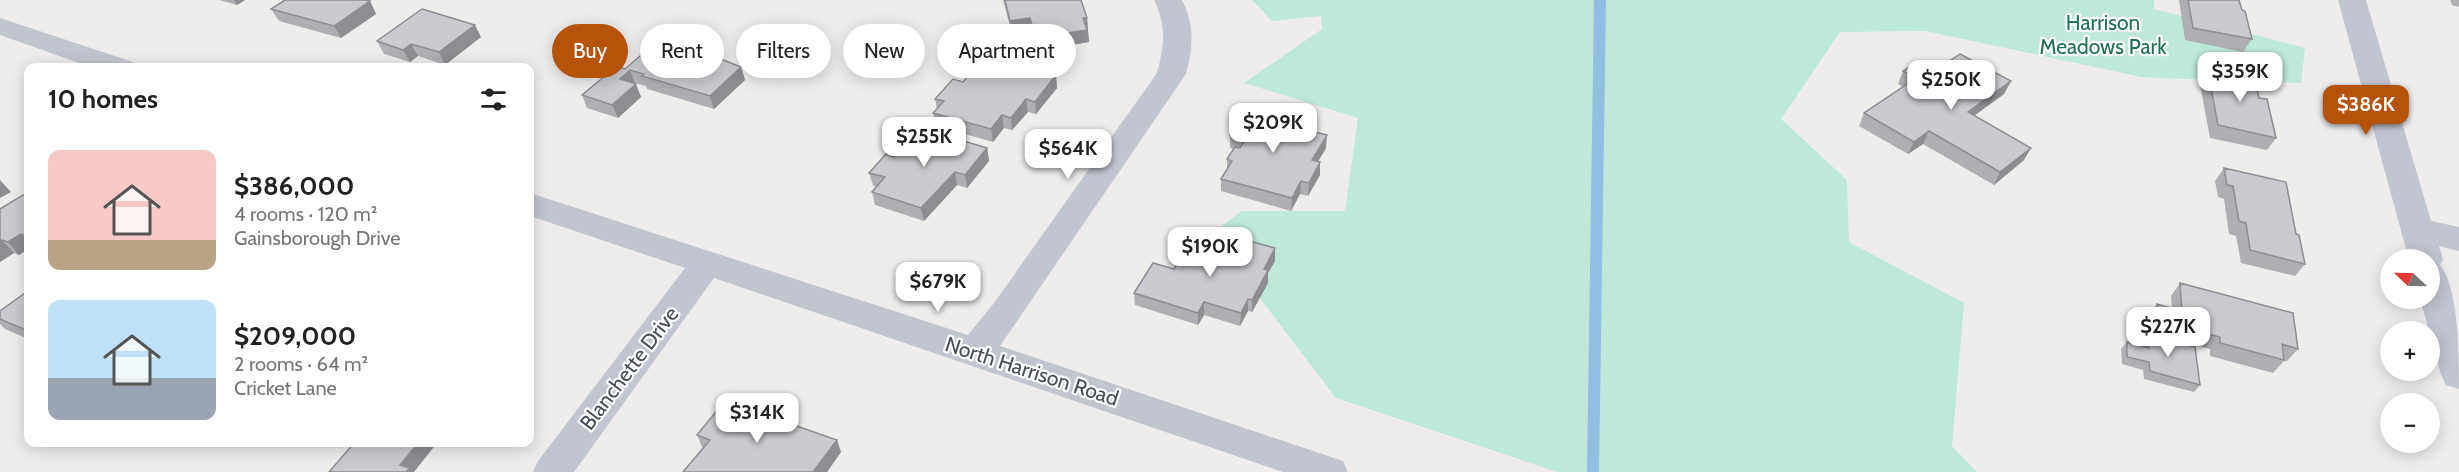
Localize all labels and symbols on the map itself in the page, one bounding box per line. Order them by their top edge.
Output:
park label: Harrison Meadows Park [2039,10,2167,59]
pin: $359K [2198,52,2282,103]
pin: $250K [1909,60,1993,111]
pin: $386K [2324,85,2408,136]
pin: $209K [1231,103,1315,154]
pin: $255K [882,117,966,168]
pin: $564K [1026,129,1110,180]
pin: $190K [1168,227,1252,278]
north arrow [2380,249,2440,309]
pin: $679K [896,262,980,313]
street label: Blanchette Drive [575,301,684,434]
pin: $227K [2126,307,2210,358]
street label: North Harrison Road [942,331,1122,411]
pin: $314K [715,393,799,444]

